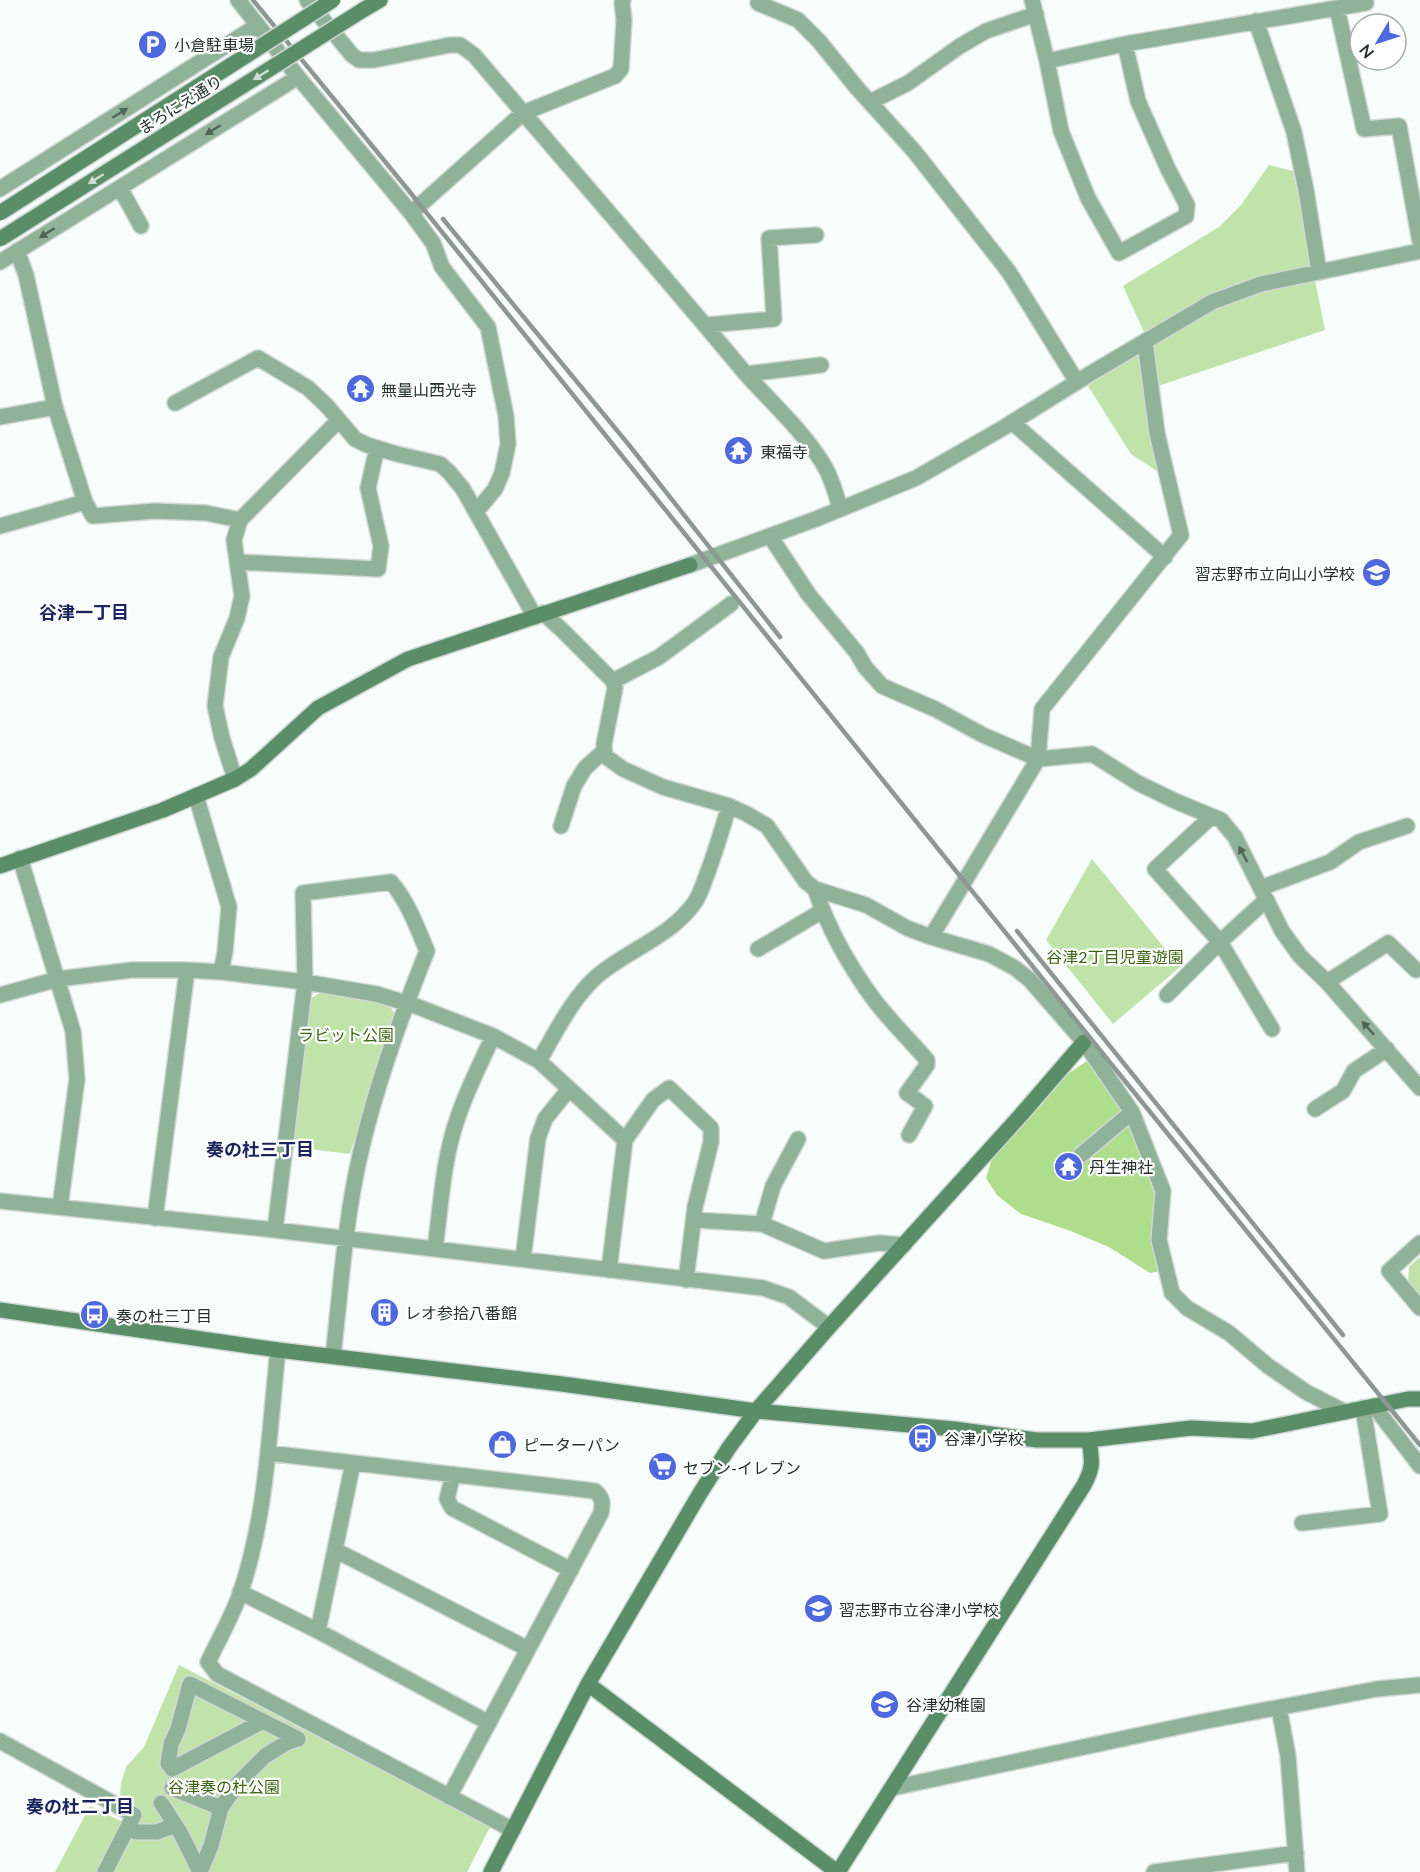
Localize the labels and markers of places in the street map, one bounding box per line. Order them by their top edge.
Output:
parking icon: 小倉駐車場 [137,28,169,60]
place label: 小倉駐車場 [174,35,254,54]
temple icon: 無量山西光寺 [344,373,376,405]
place label: 無量山西光寺 [381,380,477,399]
temple icon: 東福寺 [723,435,755,467]
place label: 東福寺 [760,442,808,461]
school or university icon: 習志野市立向山小学校 [1360,557,1392,589]
place label: 習志野市立向山小学校 [1195,564,1355,583]
temple icon: 丹生神社 [1052,1150,1084,1182]
place label: 丹生神社 [1089,1157,1153,1176]
building icon: レオ参拾八番館 [368,1296,400,1328]
bus stop icon: 奏の杜三丁目 [79,1299,111,1331]
place label: レオ参拾八番館 [405,1303,517,1322]
place label: 奏の杜三丁目 [116,1306,212,1325]
bus stop icon: 谷津小学校 [907,1422,939,1454]
shop icon: ピーターパン [486,1428,518,1460]
place label: 谷津小学校 [944,1429,1024,1448]
place label: ピーターパン [523,1435,620,1454]
supermarket icon: セブン-イレブン [646,1451,678,1483]
place label: セブン-イレブン [683,1458,801,1477]
school or university icon: 習志野市立谷津小学校 [802,1593,834,1625]
place label: 習志野市立谷津小学校 [839,1600,999,1619]
school or university icon: 谷津幼稚園 [869,1688,901,1720]
place label: 谷津幼稚園 [906,1695,986,1714]

